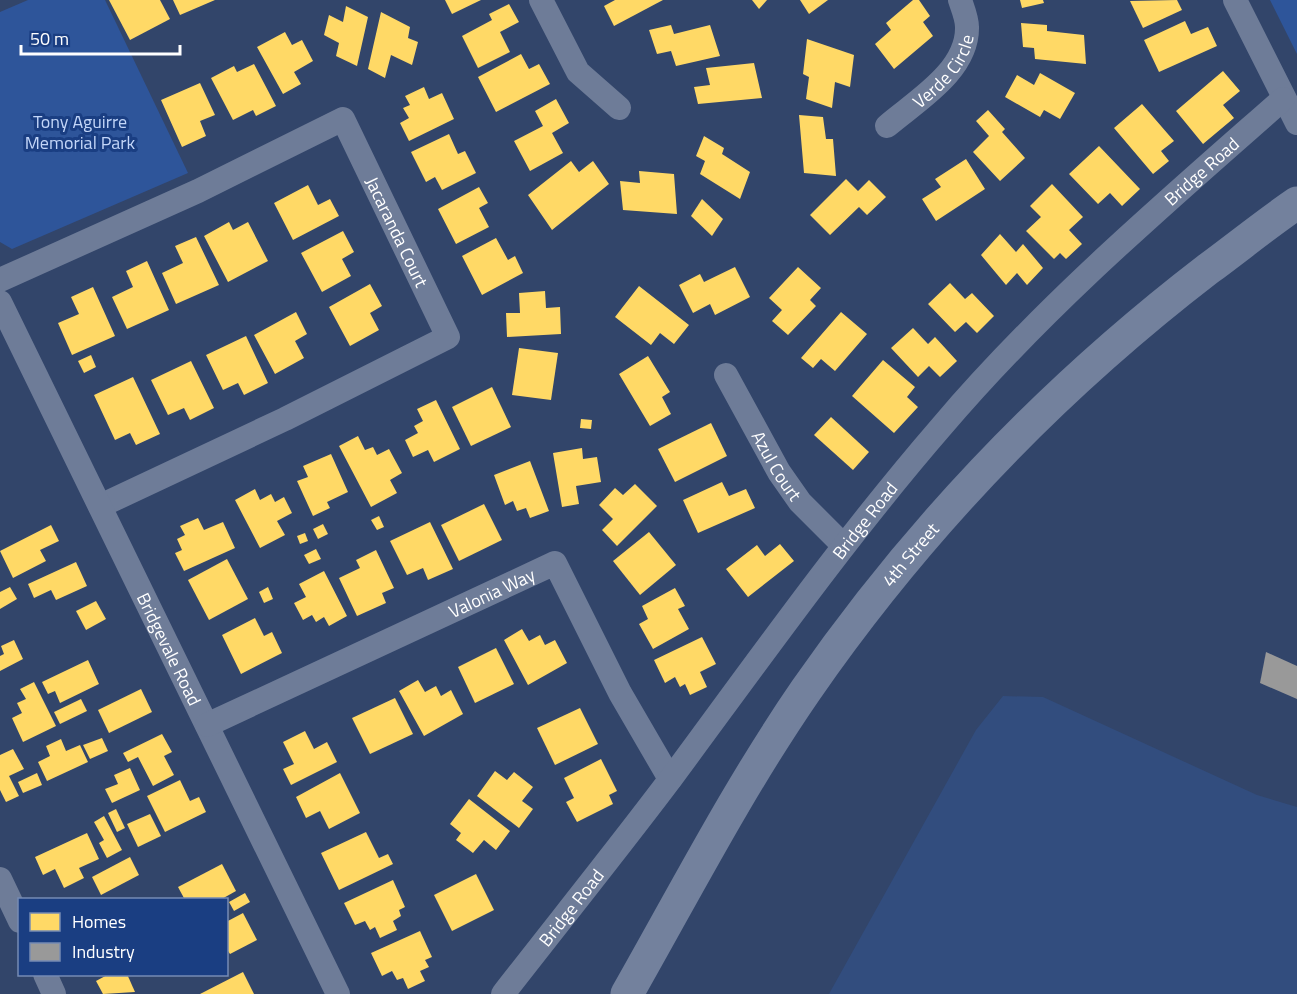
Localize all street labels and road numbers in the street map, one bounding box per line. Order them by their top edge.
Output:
street label: Verde Circle [906,32,980,114]
street label: Bridge Road [1158,130,1245,212]
street label: Jacaranda Court [359,172,436,292]
street label: Azul Court [745,426,809,507]
street label: Bridge Road [825,476,904,565]
street label: 4th Street [875,516,945,592]
street label: Valonia Way [444,561,540,624]
street label: Bridgevale Road [130,588,208,710]
street label: Bridge Road [532,863,610,952]

